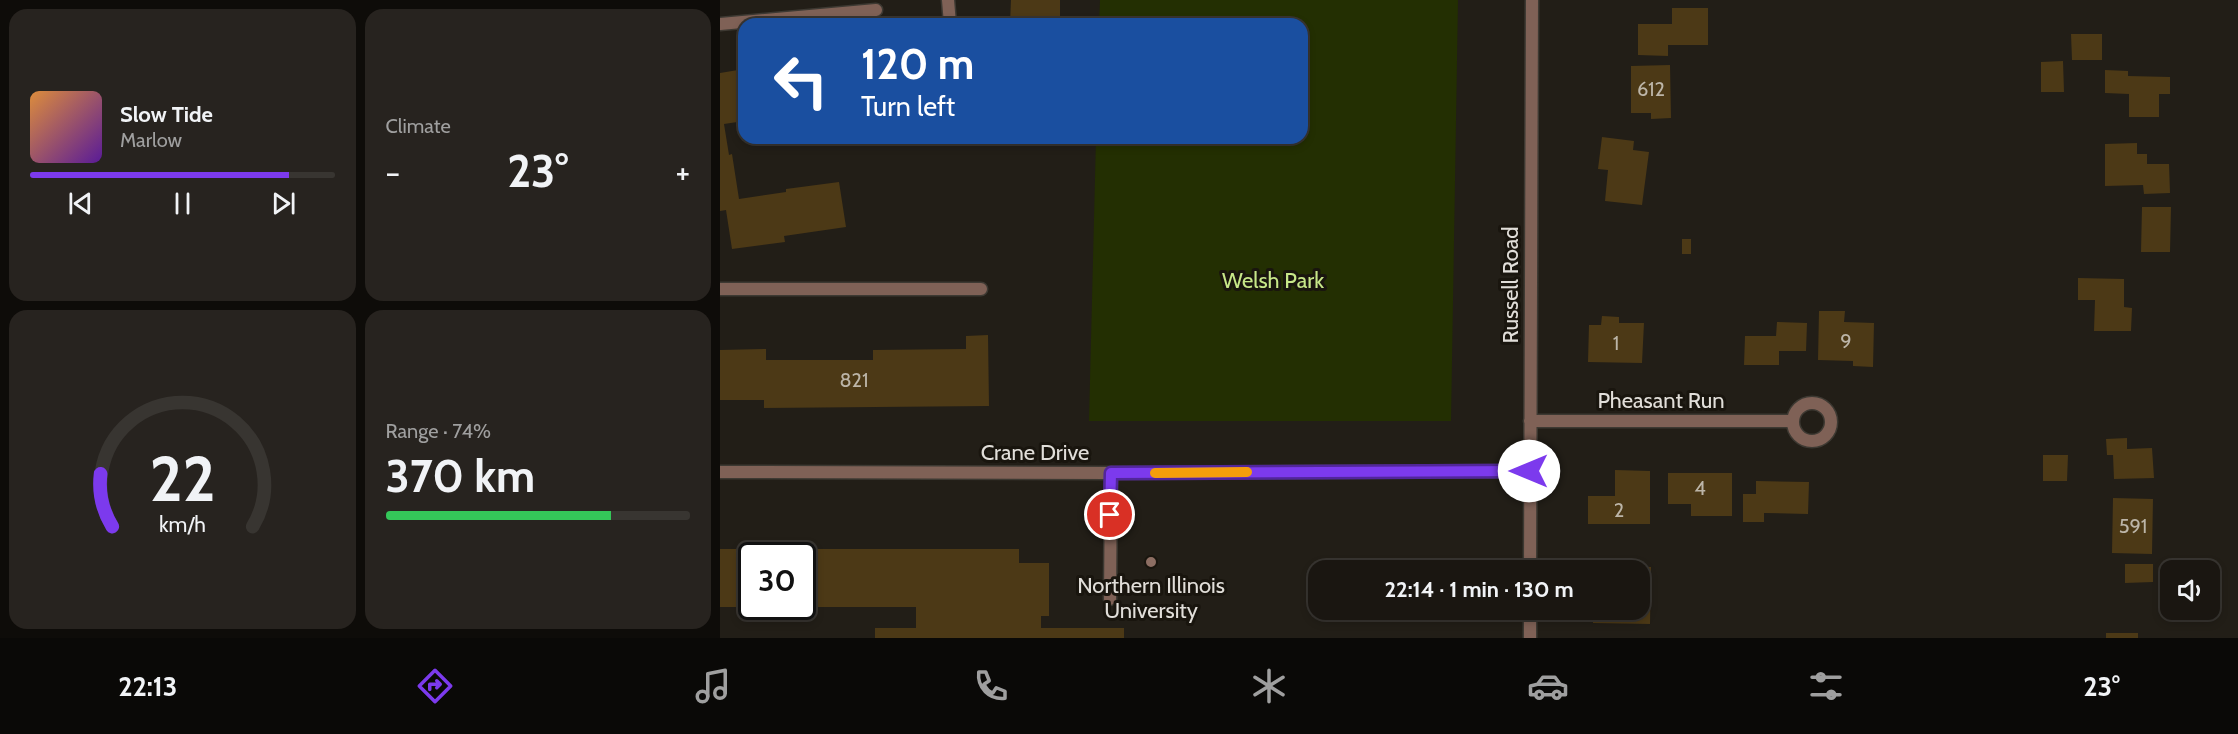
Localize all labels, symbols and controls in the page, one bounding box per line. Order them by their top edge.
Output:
text: 120 m [861,38,974,90]
icon: left [762,42,840,120]
house number: 612 [1637,77,1665,101]
text: Turn left [861,90,955,123]
text: Slow Tide [120,101,213,128]
text: Climate [386,114,451,138]
text: Marlow [120,128,182,152]
text: 23° [507,144,568,198]
text: − [386,152,400,192]
text: + [675,152,690,192]
icon: previous [64,187,97,220]
icon: pause [166,187,199,220]
icon: next [267,187,300,220]
street label: Russell Road [1497,226,1524,344]
park label: Welsh Park [1222,267,1324,294]
house number: 9 [1840,329,1852,353]
house number: 1 [1613,331,1619,355]
house number: 821 [839,368,869,392]
street label: Pheasant Run [1597,387,1725,414]
text: Range · 74% [386,419,491,443]
street label: Crane Drive [981,439,1089,466]
position arrow [1497,439,1561,503]
text: 22 [149,441,215,517]
text: 370 km [386,449,535,503]
house number: 4 [1694,476,1706,500]
pin [1084,489,1135,540]
icon: arrive [1093,498,1126,531]
house number: 2 [1614,498,1624,522]
text: km/h [159,511,206,537]
house number: 591 [2119,514,2147,538]
speed limit sign: 30 [738,542,816,620]
marker: Northern Illinois University [1144,555,1158,569]
map controls [2160,560,2220,620]
button: sound [2160,560,2220,620]
place label: Northern Illinois University [1077,572,1225,624]
text: 22:14 · 1 min · 130 m [1384,576,1574,603]
icon: directions [414,665,456,707]
icon: music [692,665,734,707]
icon: phone [970,665,1012,707]
icon: climate [1248,665,1290,707]
icon: car [1527,665,1569,707]
icon: filters [1805,665,1847,707]
text: 22:13 [118,670,177,703]
text: 23° [2083,670,2120,703]

